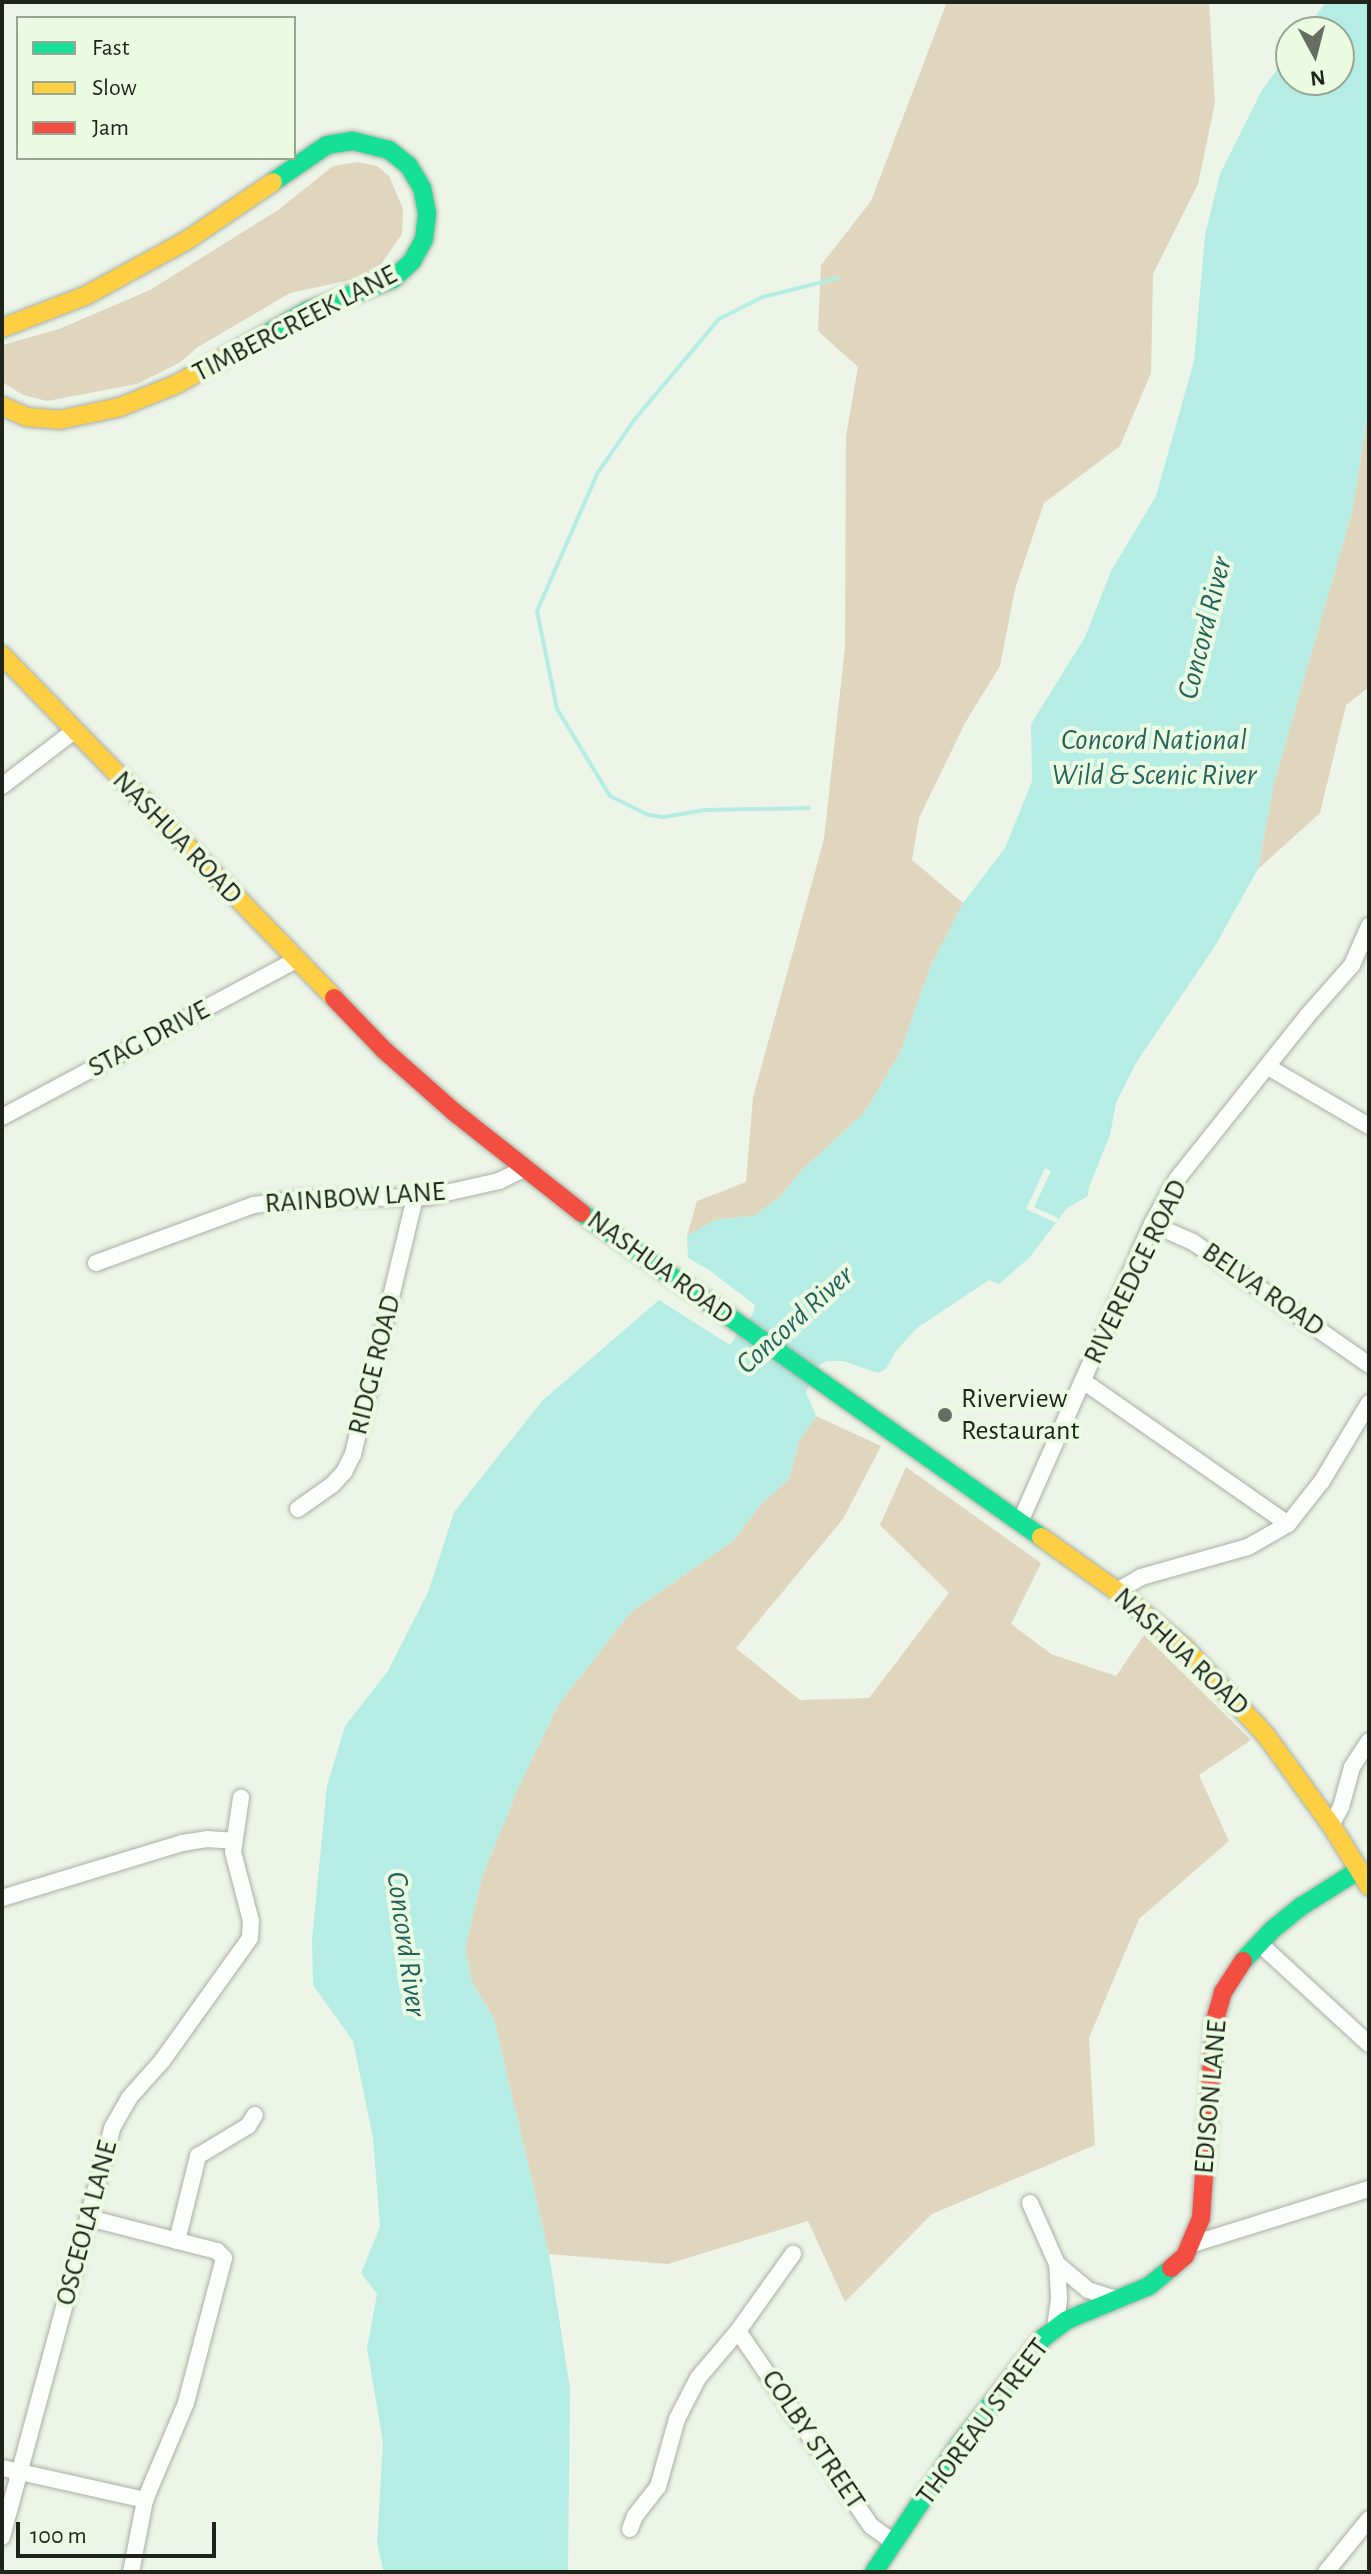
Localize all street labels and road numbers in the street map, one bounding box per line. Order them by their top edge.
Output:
street label: TIMBERCREEK LANE [187,258,403,390]
street label: NASHUA ROAD [105,764,249,912]
street label: STAG DRIVE [83,993,215,1085]
street label: RIVEREDGE ROAD [1077,1174,1195,1370]
street label: RAINBOW LANE [264,1175,446,1221]
street label: NASHUA ROAD [580,1204,740,1332]
street label: BELVA ROAD [1195,1236,1331,1344]
street label: RIDGE ROAD [341,1292,409,1438]
street label: NASHUA ROAD [1106,1581,1256,1723]
street label: EDISON LANE [1188,2019,1234,2175]
street label: OSCEOLA LANE [49,2137,125,2309]
street label: THOREAU STREET [909,2332,1057,2512]
street label: COLBY STREET [754,2364,872,2516]

